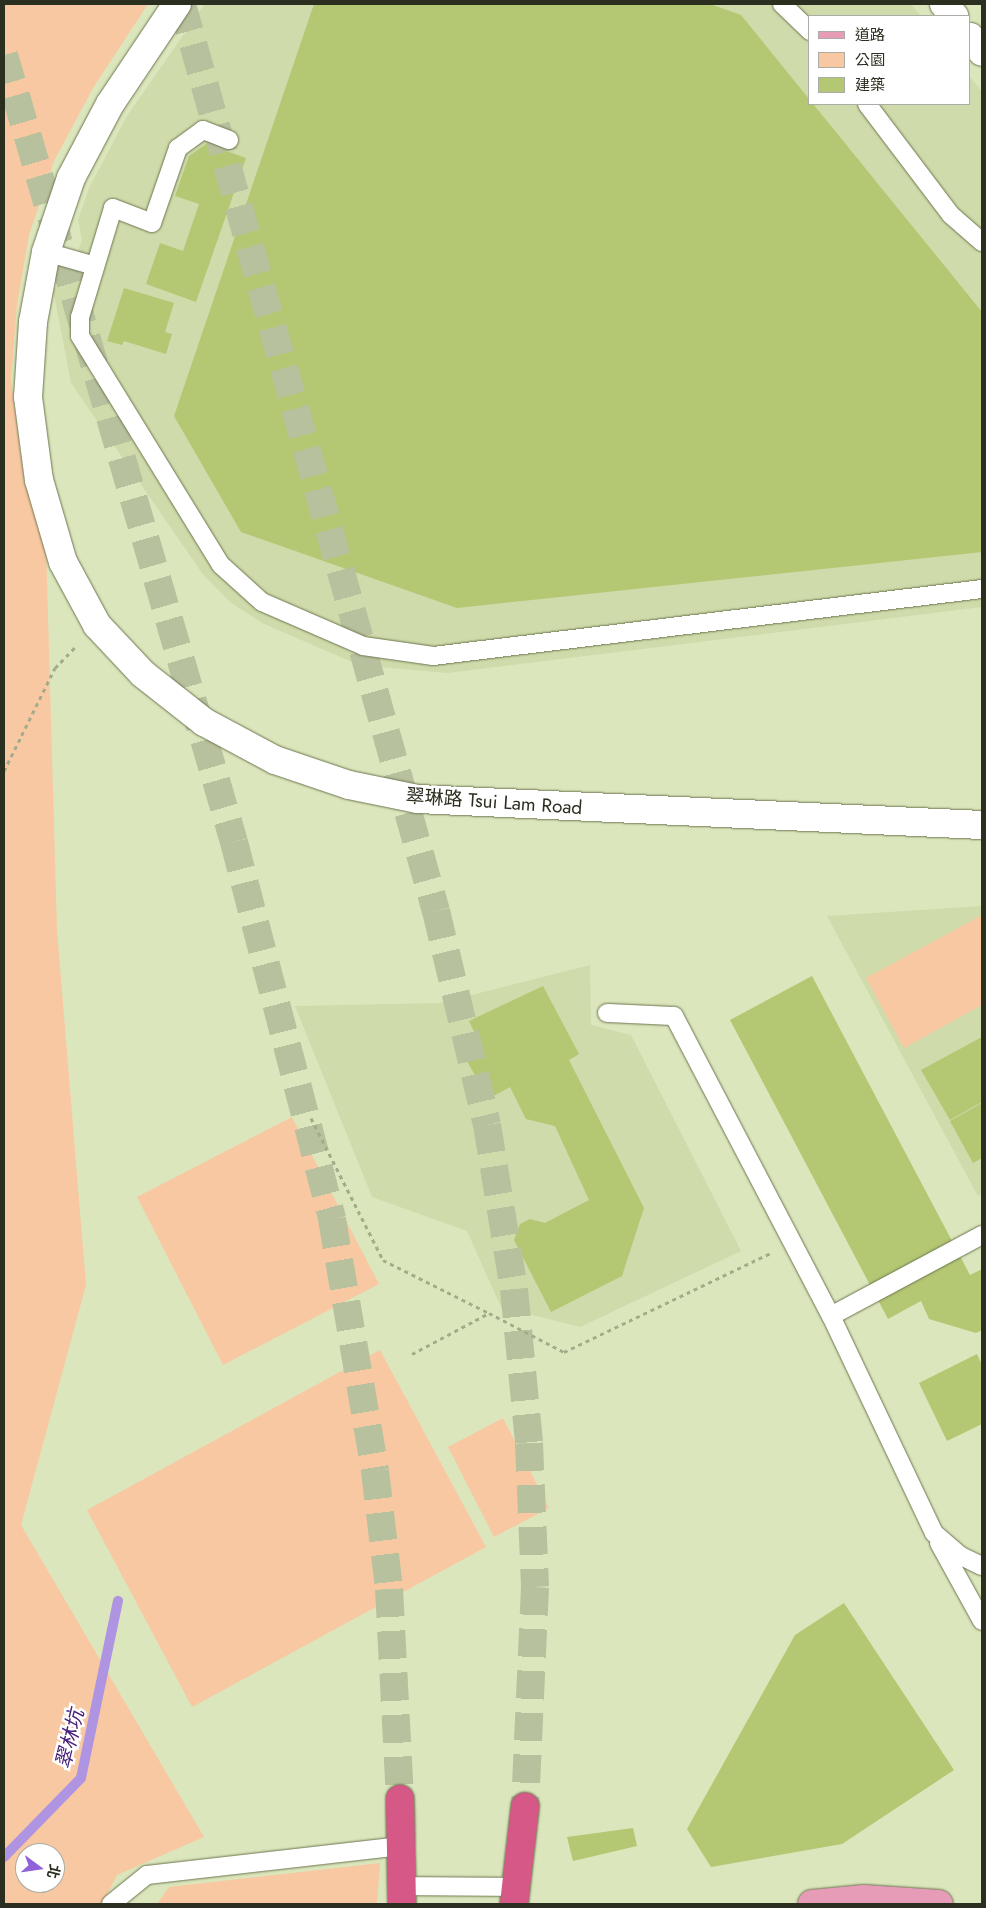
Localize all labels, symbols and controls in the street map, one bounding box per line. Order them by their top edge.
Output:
legend [808,15,971,105]
text: 道路 [855,24,885,46]
text: 公園 [855,49,885,71]
text: 建築 [855,74,885,96]
street label: 翠琳路 Tsui Lam Road [405,784,583,820]
water label: 翠林坑 [51,1707,89,1771]
north arrow [15,1843,65,1893]
text: 北 [42,1862,65,1881]

